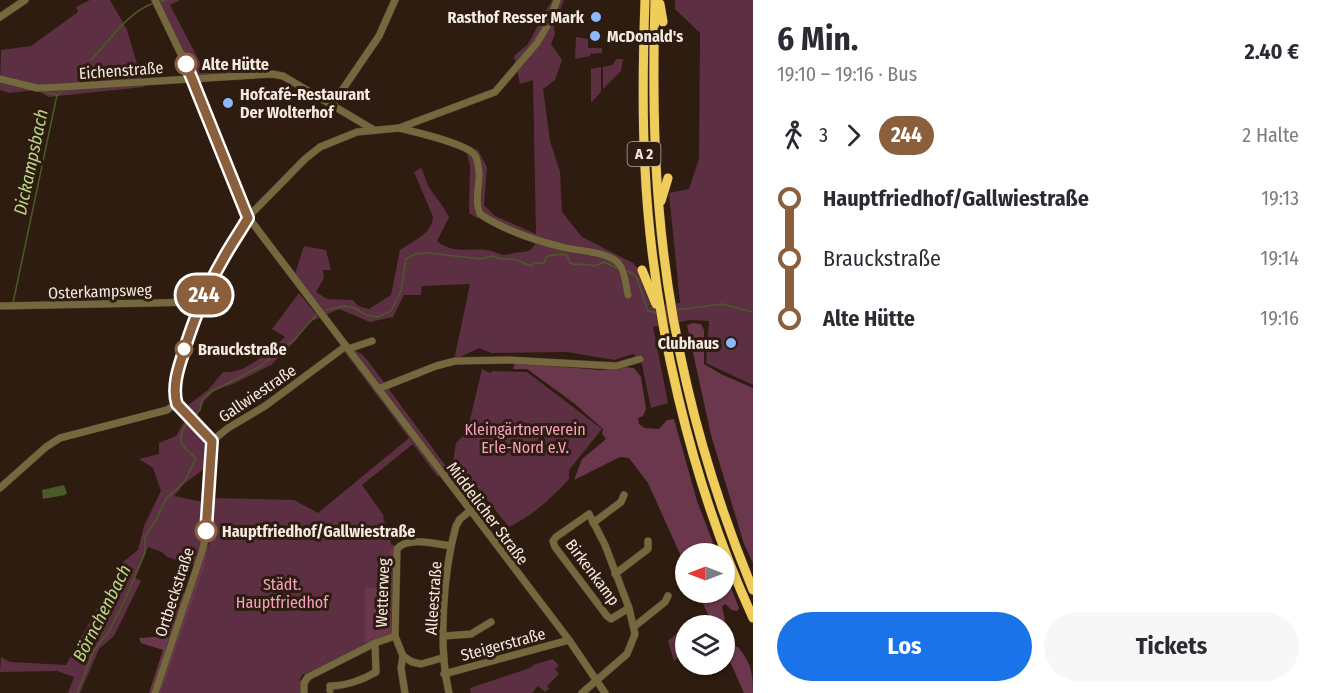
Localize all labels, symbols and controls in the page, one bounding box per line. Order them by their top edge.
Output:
place label: Rasthof Resser Mark [448,8,585,27]
marker: Rasthof Resser Mark [589,10,603,24]
text: 6 Min. [777,19,858,59]
place label: McDonald's [607,27,683,46]
marker: McDonald's [588,29,602,43]
text: 2.40 € [1245,38,1299,65]
marker: Alte Hütte [175,53,197,75]
place label: Alte Hütte [201,55,269,74]
street label: Eichenstraße [78,58,164,83]
text: 19:10 – 19:16 · Bus [777,62,917,86]
place label: Hofcafé-Restaurant Der Wolterhof [240,85,371,122]
marker: Hofcafé-Restaurant Der Wolterhof [221,96,235,110]
water label: Dickampsbach [9,107,53,217]
icon: walk [777,119,810,152]
icon: forward [837,119,870,152]
text: 244 [891,122,922,148]
text: 3 [819,123,828,147]
text: 2 Halte [1242,123,1299,147]
road number: A 2 [628,142,660,166]
text: Hauptfriedhof/Gallwiestraße [823,185,1089,212]
text: 19:13 [1261,186,1299,210]
text: Brauckstraße [823,245,941,272]
text: 19:14 [1261,246,1299,270]
line badge: 244 [170,276,238,314]
street label: Osterkampsweg [48,280,153,303]
text: 244 [189,282,219,308]
text: Alte Hütte [823,305,915,332]
text: 19:16 [1260,306,1299,330]
place label: Clubhaus [658,334,719,353]
marker: Clubhaus [724,336,738,350]
marker: Brauckstraße [175,340,193,358]
place label: Brauckstraße [198,340,287,359]
street label: Gallwiestraße [215,361,300,426]
park label: Kleingärtnerverein Erle-Nord e.V. [464,420,586,457]
street label: Middelicher Straße [443,458,532,569]
marker: Hauptfriedhof/Gallwiestraße [195,520,217,542]
place label: Hauptfriedhof/Gallwiestraße [222,522,415,541]
street label: Birkenkamp [562,535,624,609]
north arrow [675,543,735,603]
map controls [675,543,735,675]
street label: Ortbeckstraße [151,545,198,639]
street label: Wetterweg [372,558,393,628]
street label: Alleestraße [421,560,446,636]
water label: Börnchenbach [68,561,136,665]
park label: Städt. Hauptfriedhof [236,575,329,612]
button: Los [777,612,1032,681]
button: Tickets [1044,612,1299,681]
button: layers [675,615,735,675]
street label: Steigerstraße [459,624,548,665]

